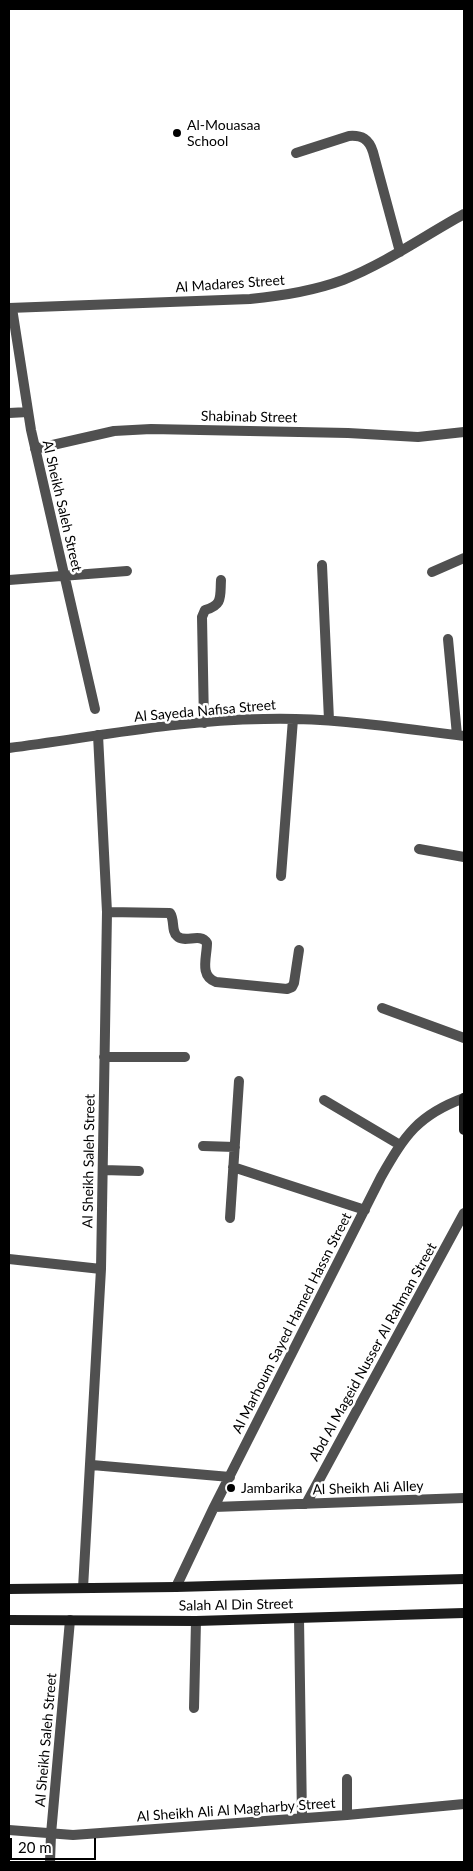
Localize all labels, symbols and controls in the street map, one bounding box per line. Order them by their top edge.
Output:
place label: Al-Mouasaa School [187,117,260,150]
marker: Al-Mouasaa School [171,127,183,139]
street label: Al Madares Street [175,272,285,296]
street label: Shabinab Street [201,408,297,426]
street label: Al Sheikh Saleh Street [39,439,85,573]
street label: Al Sayeda Nafisa Street [133,696,277,726]
street label: Al Sheikh Saleh Street [79,1094,99,1228]
street label: Al Marhoum Sayed Hamed Hassn Street [229,1210,355,1436]
street label: Abd Al Mageid Nusser Al Rahman Street [306,1240,440,1464]
street label: Al Sheikh Ali Alley [312,1478,424,1498]
place label: Jambarika [241,1480,302,1496]
marker: Jambarika [225,1482,237,1494]
street label: Salah Al Din Street [179,1596,293,1614]
street label: Al Sheikh Saleh Street [32,1672,60,1808]
street label: Al Sheikh Ali Al Magharby Street [136,1795,336,1825]
scale bar [12,1828,99,1860]
text: 20 m [18,1838,52,1856]

